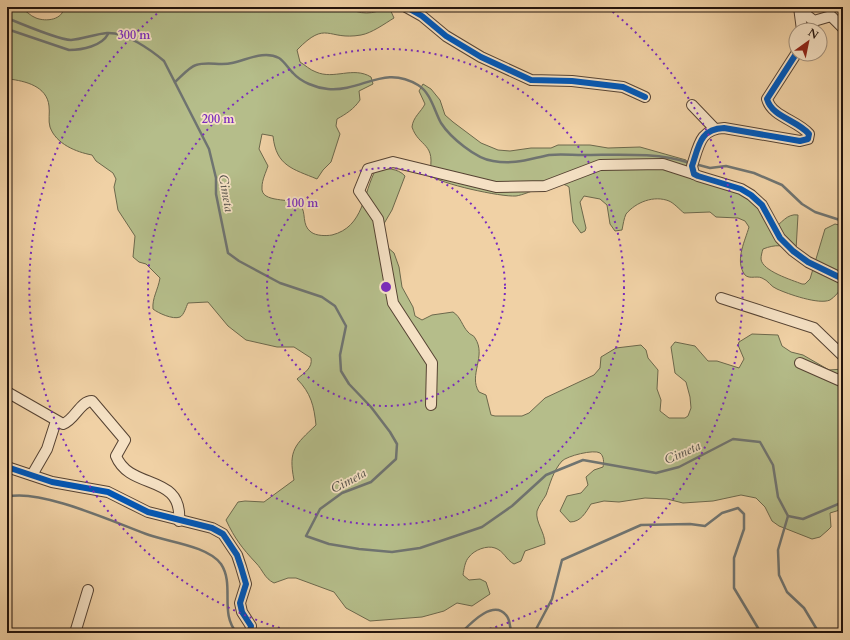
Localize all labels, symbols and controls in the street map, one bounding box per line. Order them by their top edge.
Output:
north arrow [788,22,828,62]
text: N [805,25,822,43]
text: 300 m [118,27,151,43]
text: 200 m [202,111,235,127]
water label: Cimeta [214,173,238,213]
text: 100 m [286,195,319,211]
centre of rings [379,280,393,294]
water label: Cimeta [662,437,703,469]
water label: Cimeta [328,464,369,498]

